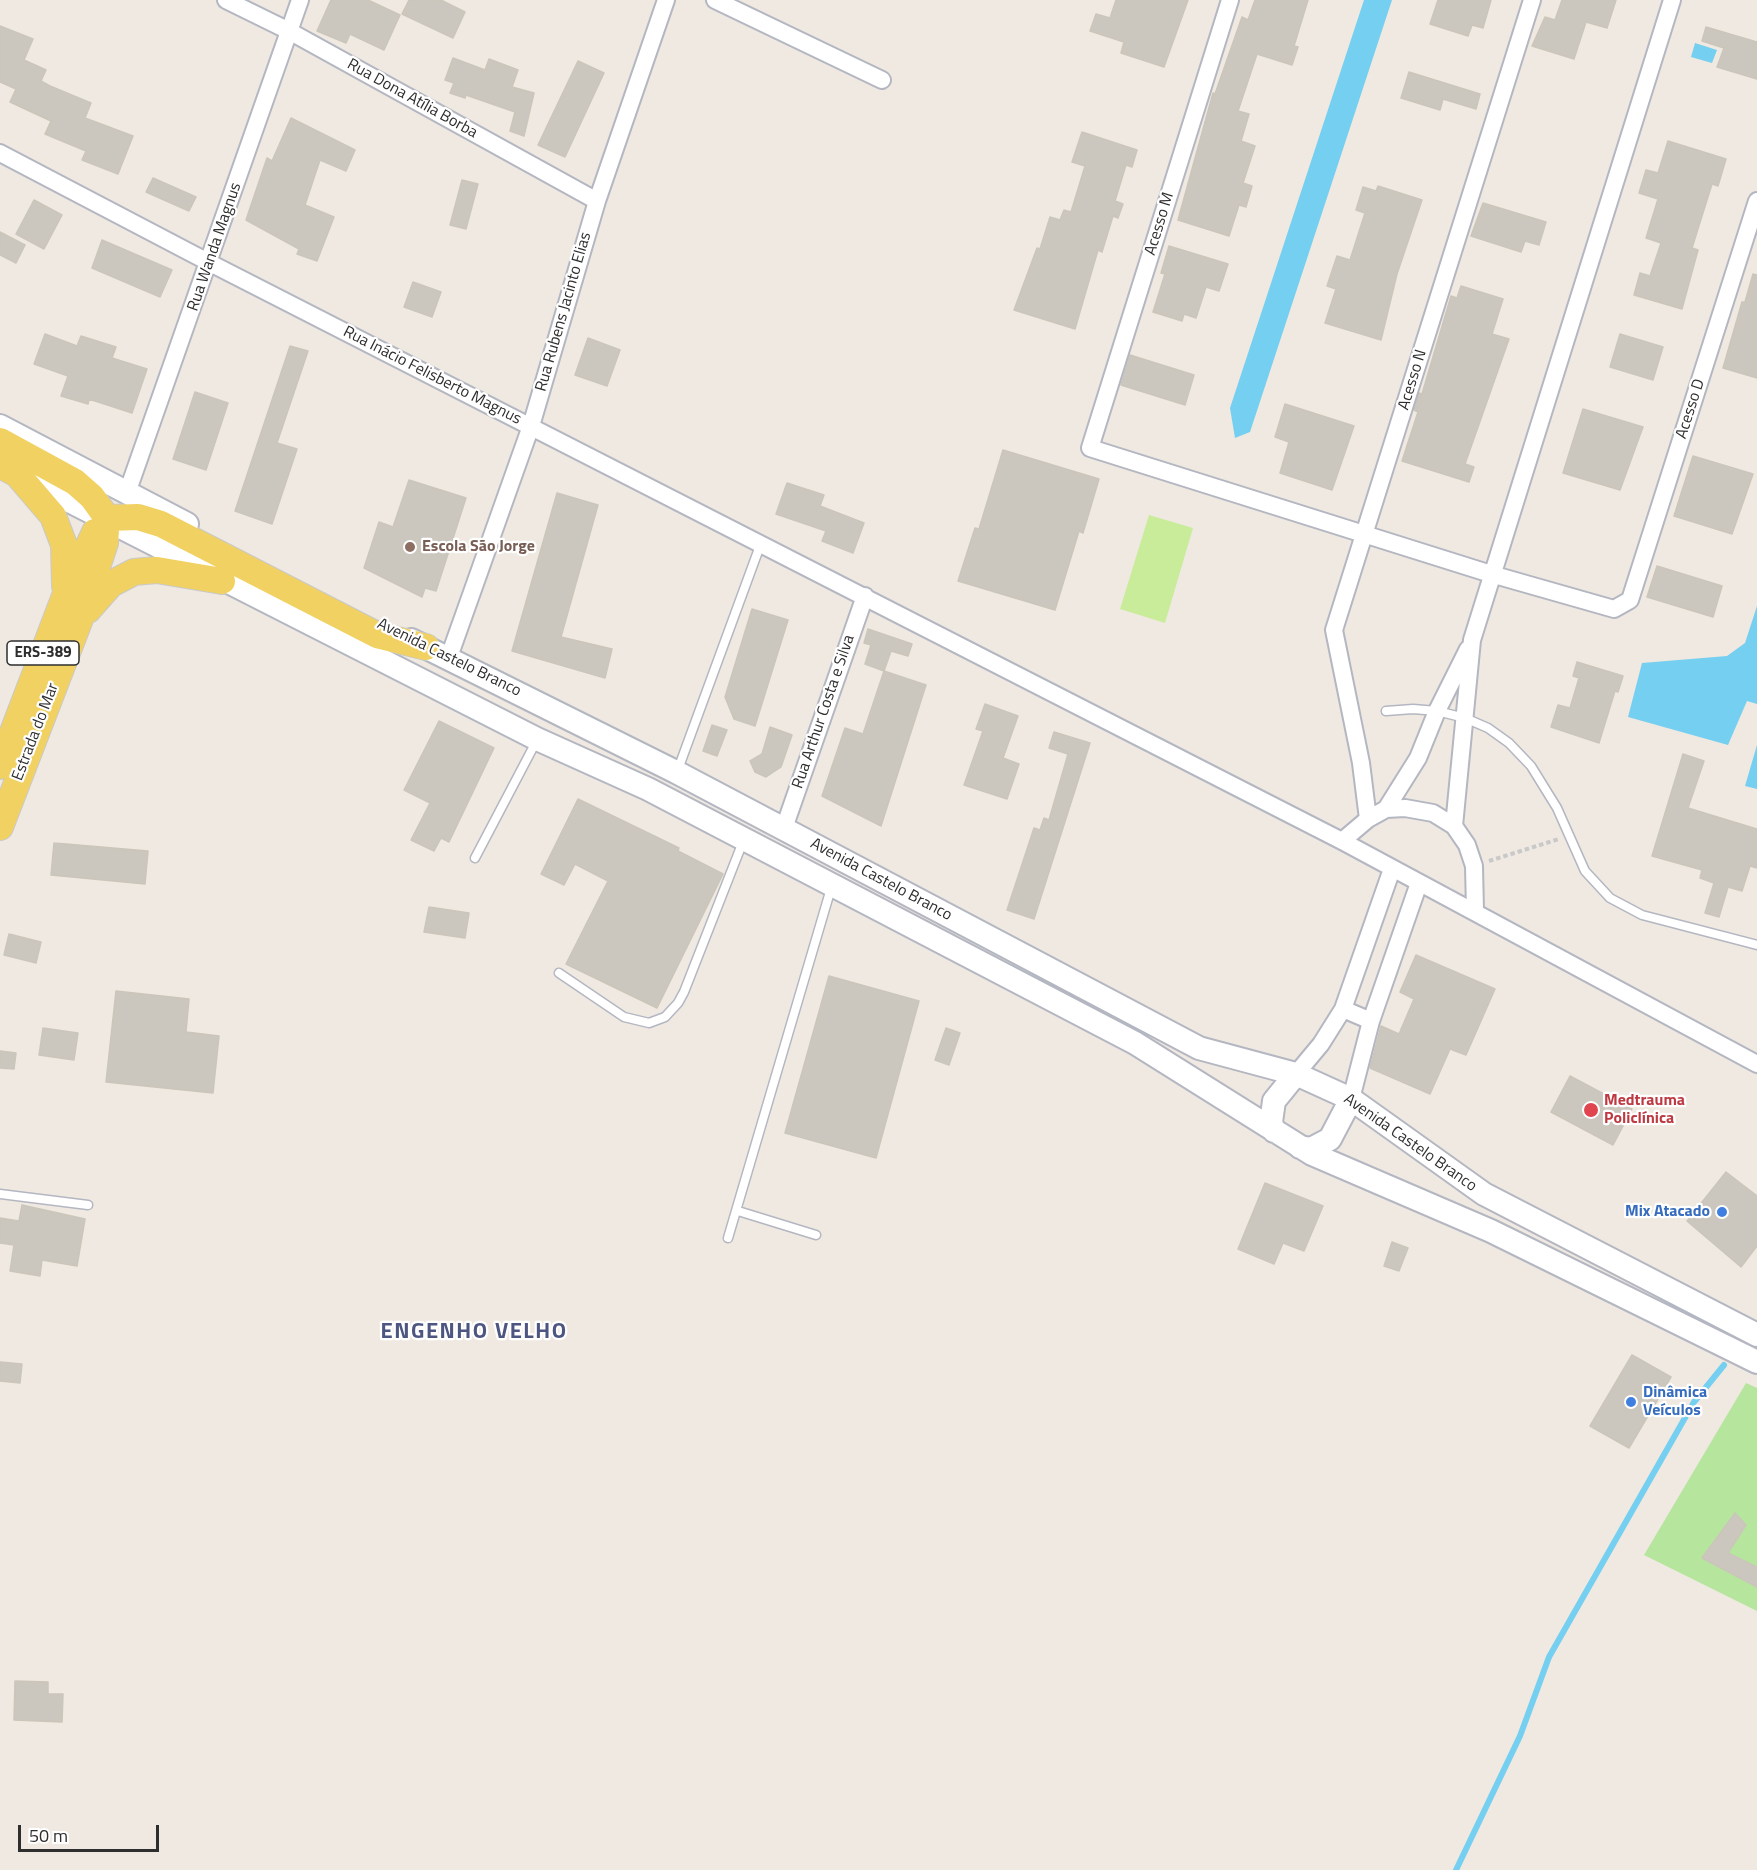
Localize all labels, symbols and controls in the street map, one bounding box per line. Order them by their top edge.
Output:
street label: Rua Dona Atília Borba [343,55,481,143]
street label: Rua Wanda Magnus [184,180,246,314]
street label: Acesso M [1141,190,1179,258]
street label: Rua Rubens Jacinto Elias [532,230,596,394]
street label: Rua Inácio Felisberto Magnus [340,323,524,429]
street label: Acesso N [1395,348,1431,412]
street label: Acesso D [1672,377,1710,441]
place label: Escola São Jorge [422,537,535,557]
marker: Escola São Jorge [403,540,417,554]
street label: Avenida Castelo Branco [374,615,524,701]
street label: Rua Arthur Costa e Silva [789,633,859,791]
road number: ERS-389 [7,641,79,665]
street label: Estrada do Mar [9,681,63,783]
street label: Avenida Castelo Branco [807,834,955,926]
street label: Avenida Castelo Branco [1340,1090,1480,1196]
place label: Medtrauma Policlínica [1604,1091,1685,1129]
marker: Medtrauma Policlínica [1582,1101,1600,1119]
place label: Mix Atacado [1625,1202,1710,1222]
marker: Mix Atacado [1715,1205,1729,1219]
district label: ENGENHO VELHO [381,1320,567,1346]
place label: Dinâmica Veículos [1643,1383,1707,1421]
marker: Dinâmica Veículos [1624,1395,1638,1409]
scale bar [21,1813,162,1851]
text: 50 m [29,1822,68,1849]

